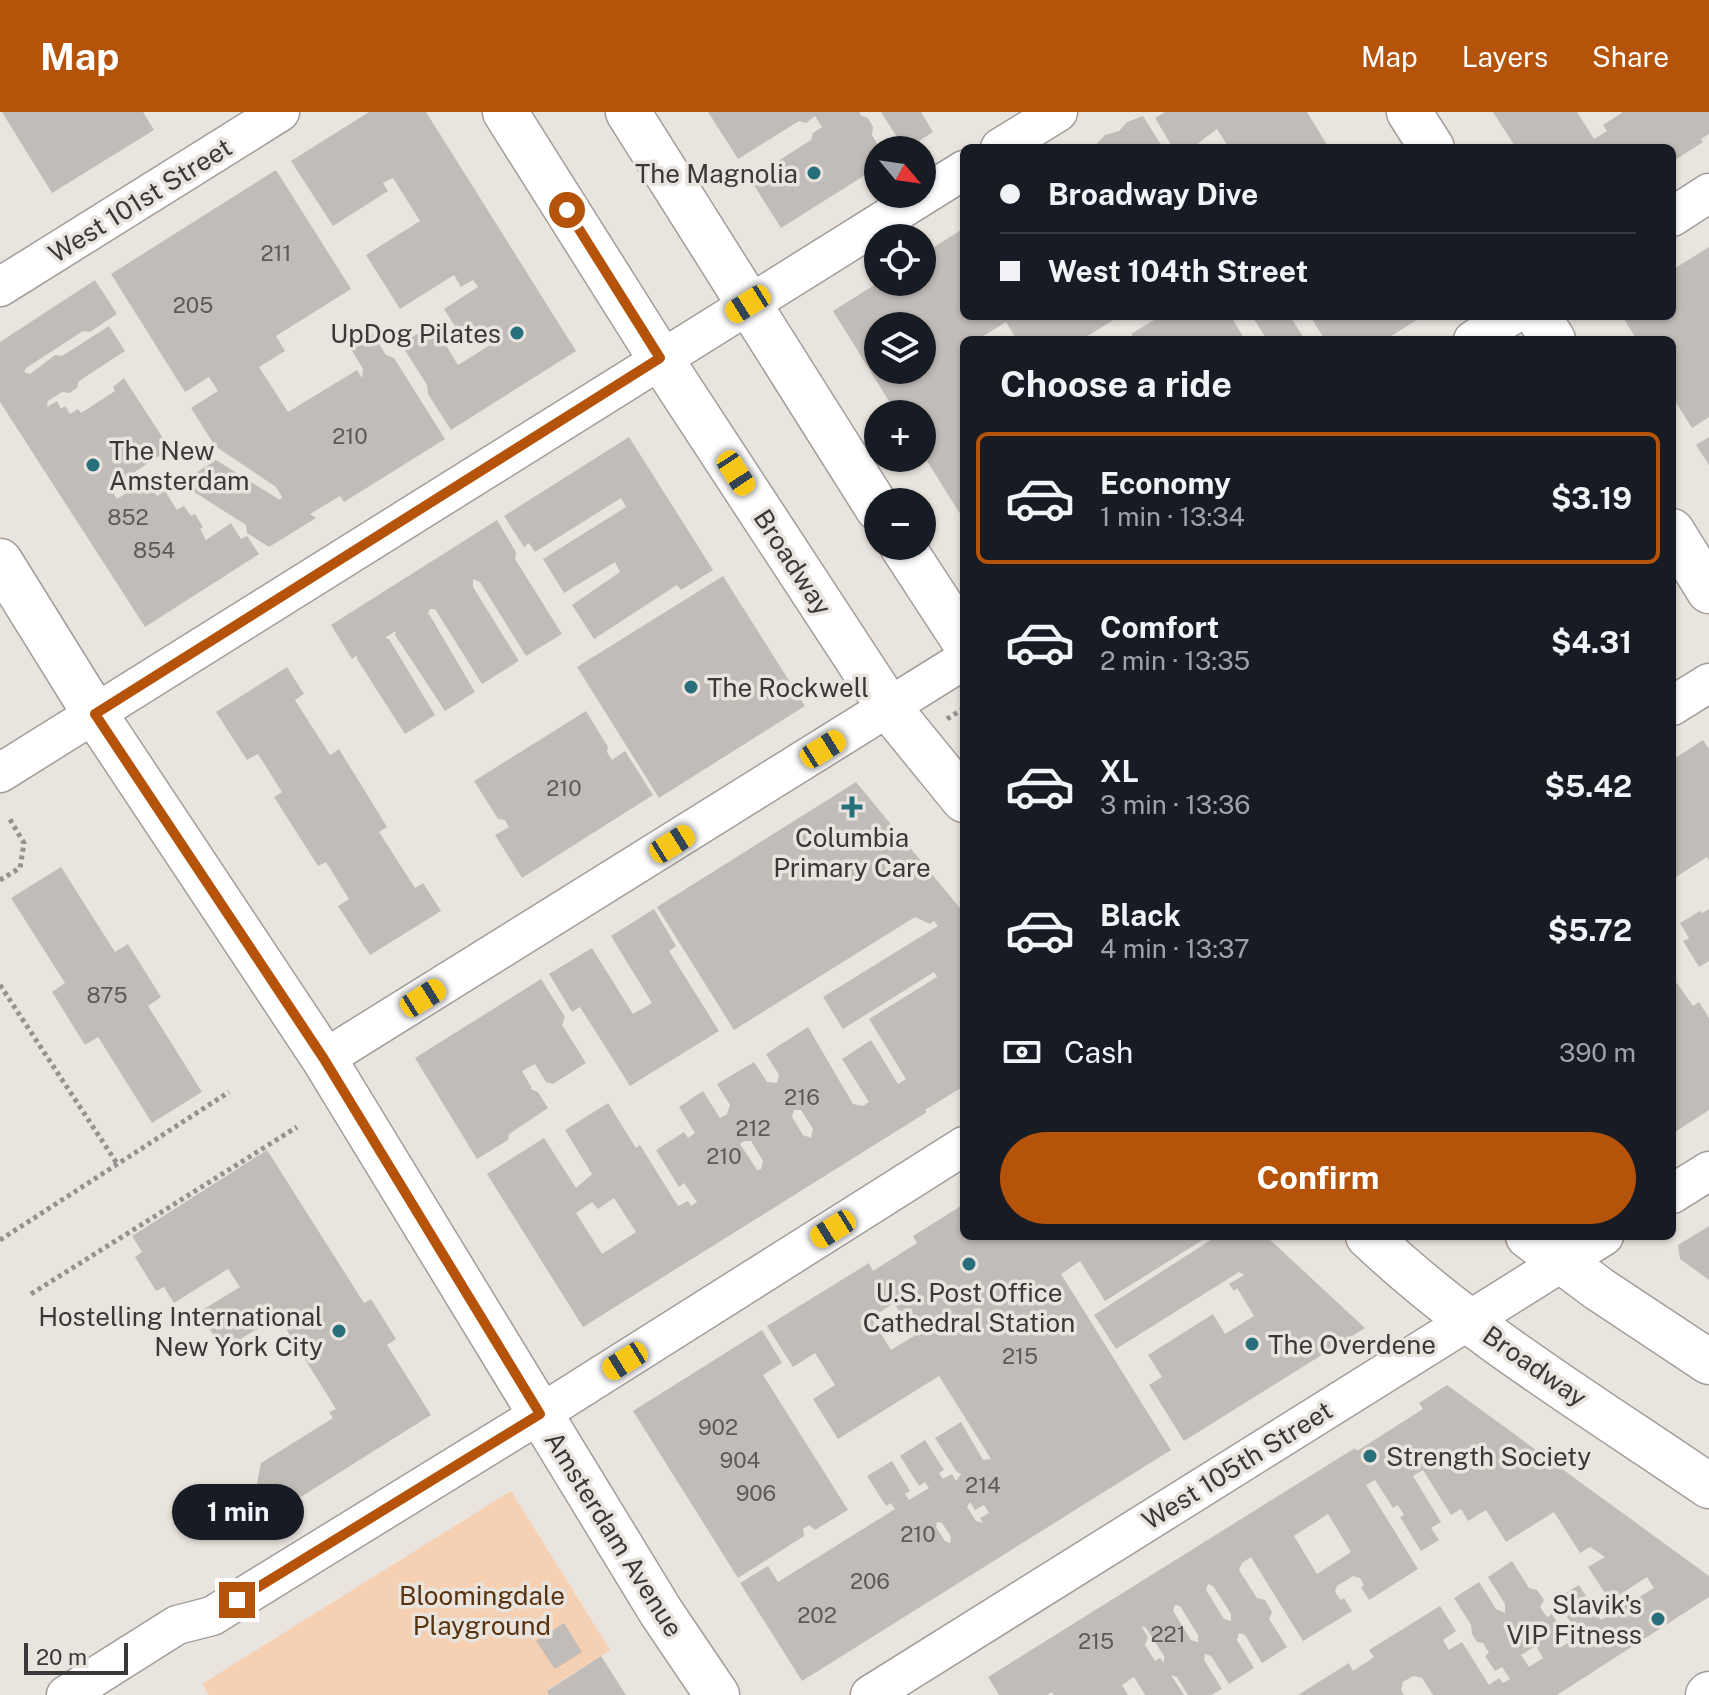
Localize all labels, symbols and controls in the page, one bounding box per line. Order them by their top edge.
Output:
text: Map [40,34,119,79]
text: Map [1361,40,1418,73]
text: Layers [1462,40,1548,73]
text: Share [1592,40,1669,73]
street label: West 101st Street [43,131,237,269]
north arrow [864,136,936,208]
map controls [864,136,936,560]
place label: The Magnolia [635,158,798,189]
marker: The Magnolia [805,164,823,182]
text: Broadway Dive [1048,176,1258,212]
route start [549,192,585,228]
button: locate [864,224,936,296]
house number: 211 [260,240,292,266]
text: West 104th Street [1048,253,1308,289]
car [721,281,775,327]
house number: 205 [173,292,213,318]
button: layers [864,312,936,384]
place label: UpDog Pilates [330,318,501,349]
marker: UpDog Pilates [508,324,526,342]
text: Choose a ride [1000,363,1232,405]
button: + [864,400,936,472]
house number: 210 [332,423,368,449]
place label: The New Amsterdam [109,435,250,496]
car [713,446,759,500]
marker: The New Amsterdam [84,456,102,474]
icon: car [1004,462,1076,534]
text: Economy [1100,465,1231,501]
text: $3.19 [1551,480,1632,516]
button: − [864,488,936,560]
text: 1 min · 13:34 [1100,501,1245,532]
street label: Broadway [747,503,839,621]
house number: 852 [107,504,149,530]
house number: 854 [133,537,175,563]
icon: car [1004,606,1076,678]
text: Comfort [1100,609,1219,645]
text: $4.31 [1551,624,1632,660]
text: 2 min · 13:35 [1100,645,1250,676]
place label: The Rockwell [707,672,869,703]
marker: The Rockwell [682,678,700,696]
car [796,726,850,772]
icon: car [1004,750,1076,822]
text: XL [1100,753,1139,789]
text: $5.42 [1545,768,1632,804]
house number: 210 [546,775,582,801]
text: 3 min · 13:36 [1100,789,1250,820]
marker: Columbia Primary Care [841,796,863,818]
car [645,821,699,867]
place label: Columbia Primary Care [773,822,931,883]
icon: car [1004,894,1076,966]
text: Black [1100,897,1181,933]
text: $5.72 [1548,912,1632,948]
text: 4 min · 13:37 [1100,933,1250,964]
car [396,975,450,1021]
house number: 875 [86,982,128,1008]
icon: cash [1000,1030,1044,1074]
text: Cash [1064,1034,1133,1070]
text: 390 m [1559,1037,1636,1068]
house number: 216 [784,1084,820,1110]
house number: 212 [735,1115,771,1141]
button: Confirm [1000,1132,1636,1224]
house number: 210 [706,1143,742,1169]
car [806,1206,860,1252]
marker: U.S. Post Office Cathedral Station [960,1255,978,1273]
place label: U.S. Post Office Cathedral Station [863,1277,1075,1338]
place label: Hostelling International New York City [38,1301,323,1362]
street label: Broadway [1477,1319,1593,1413]
marker: Hostelling International New York City [330,1322,348,1340]
place label: The Overdene [1268,1329,1436,1360]
marker: The Overdene [1243,1335,1261,1353]
car [598,1338,652,1384]
house number: 215 [1002,1343,1038,1369]
street label: West 105th Street [1136,1394,1338,1536]
house number: 902 [698,1414,738,1440]
street label: Amsterdam Avenue [538,1426,690,1642]
place label: Strength Society [1386,1441,1591,1472]
house number: 904 [720,1447,761,1473]
marker: Strength Society [1361,1447,1379,1465]
house number: 214 [965,1472,1001,1498]
house number: 906 [736,1480,776,1506]
callout: 1 min [171,1484,303,1540]
text: 1 min [207,1496,269,1527]
house number: 210 [900,1521,936,1547]
house number: 206 [850,1568,890,1594]
park label: Bloomingdale Playground [399,1580,565,1641]
route end [219,1582,255,1618]
place label: Slavik's VIP Fitness [1506,1589,1642,1650]
house number: 202 [797,1602,837,1628]
marker: Slavik's VIP Fitness [1649,1610,1667,1628]
house number: 221 [1150,1621,1186,1647]
house number: 215 [1078,1628,1114,1654]
scale bar [24,1639,128,1675]
text: 20 m [36,1644,87,1670]

